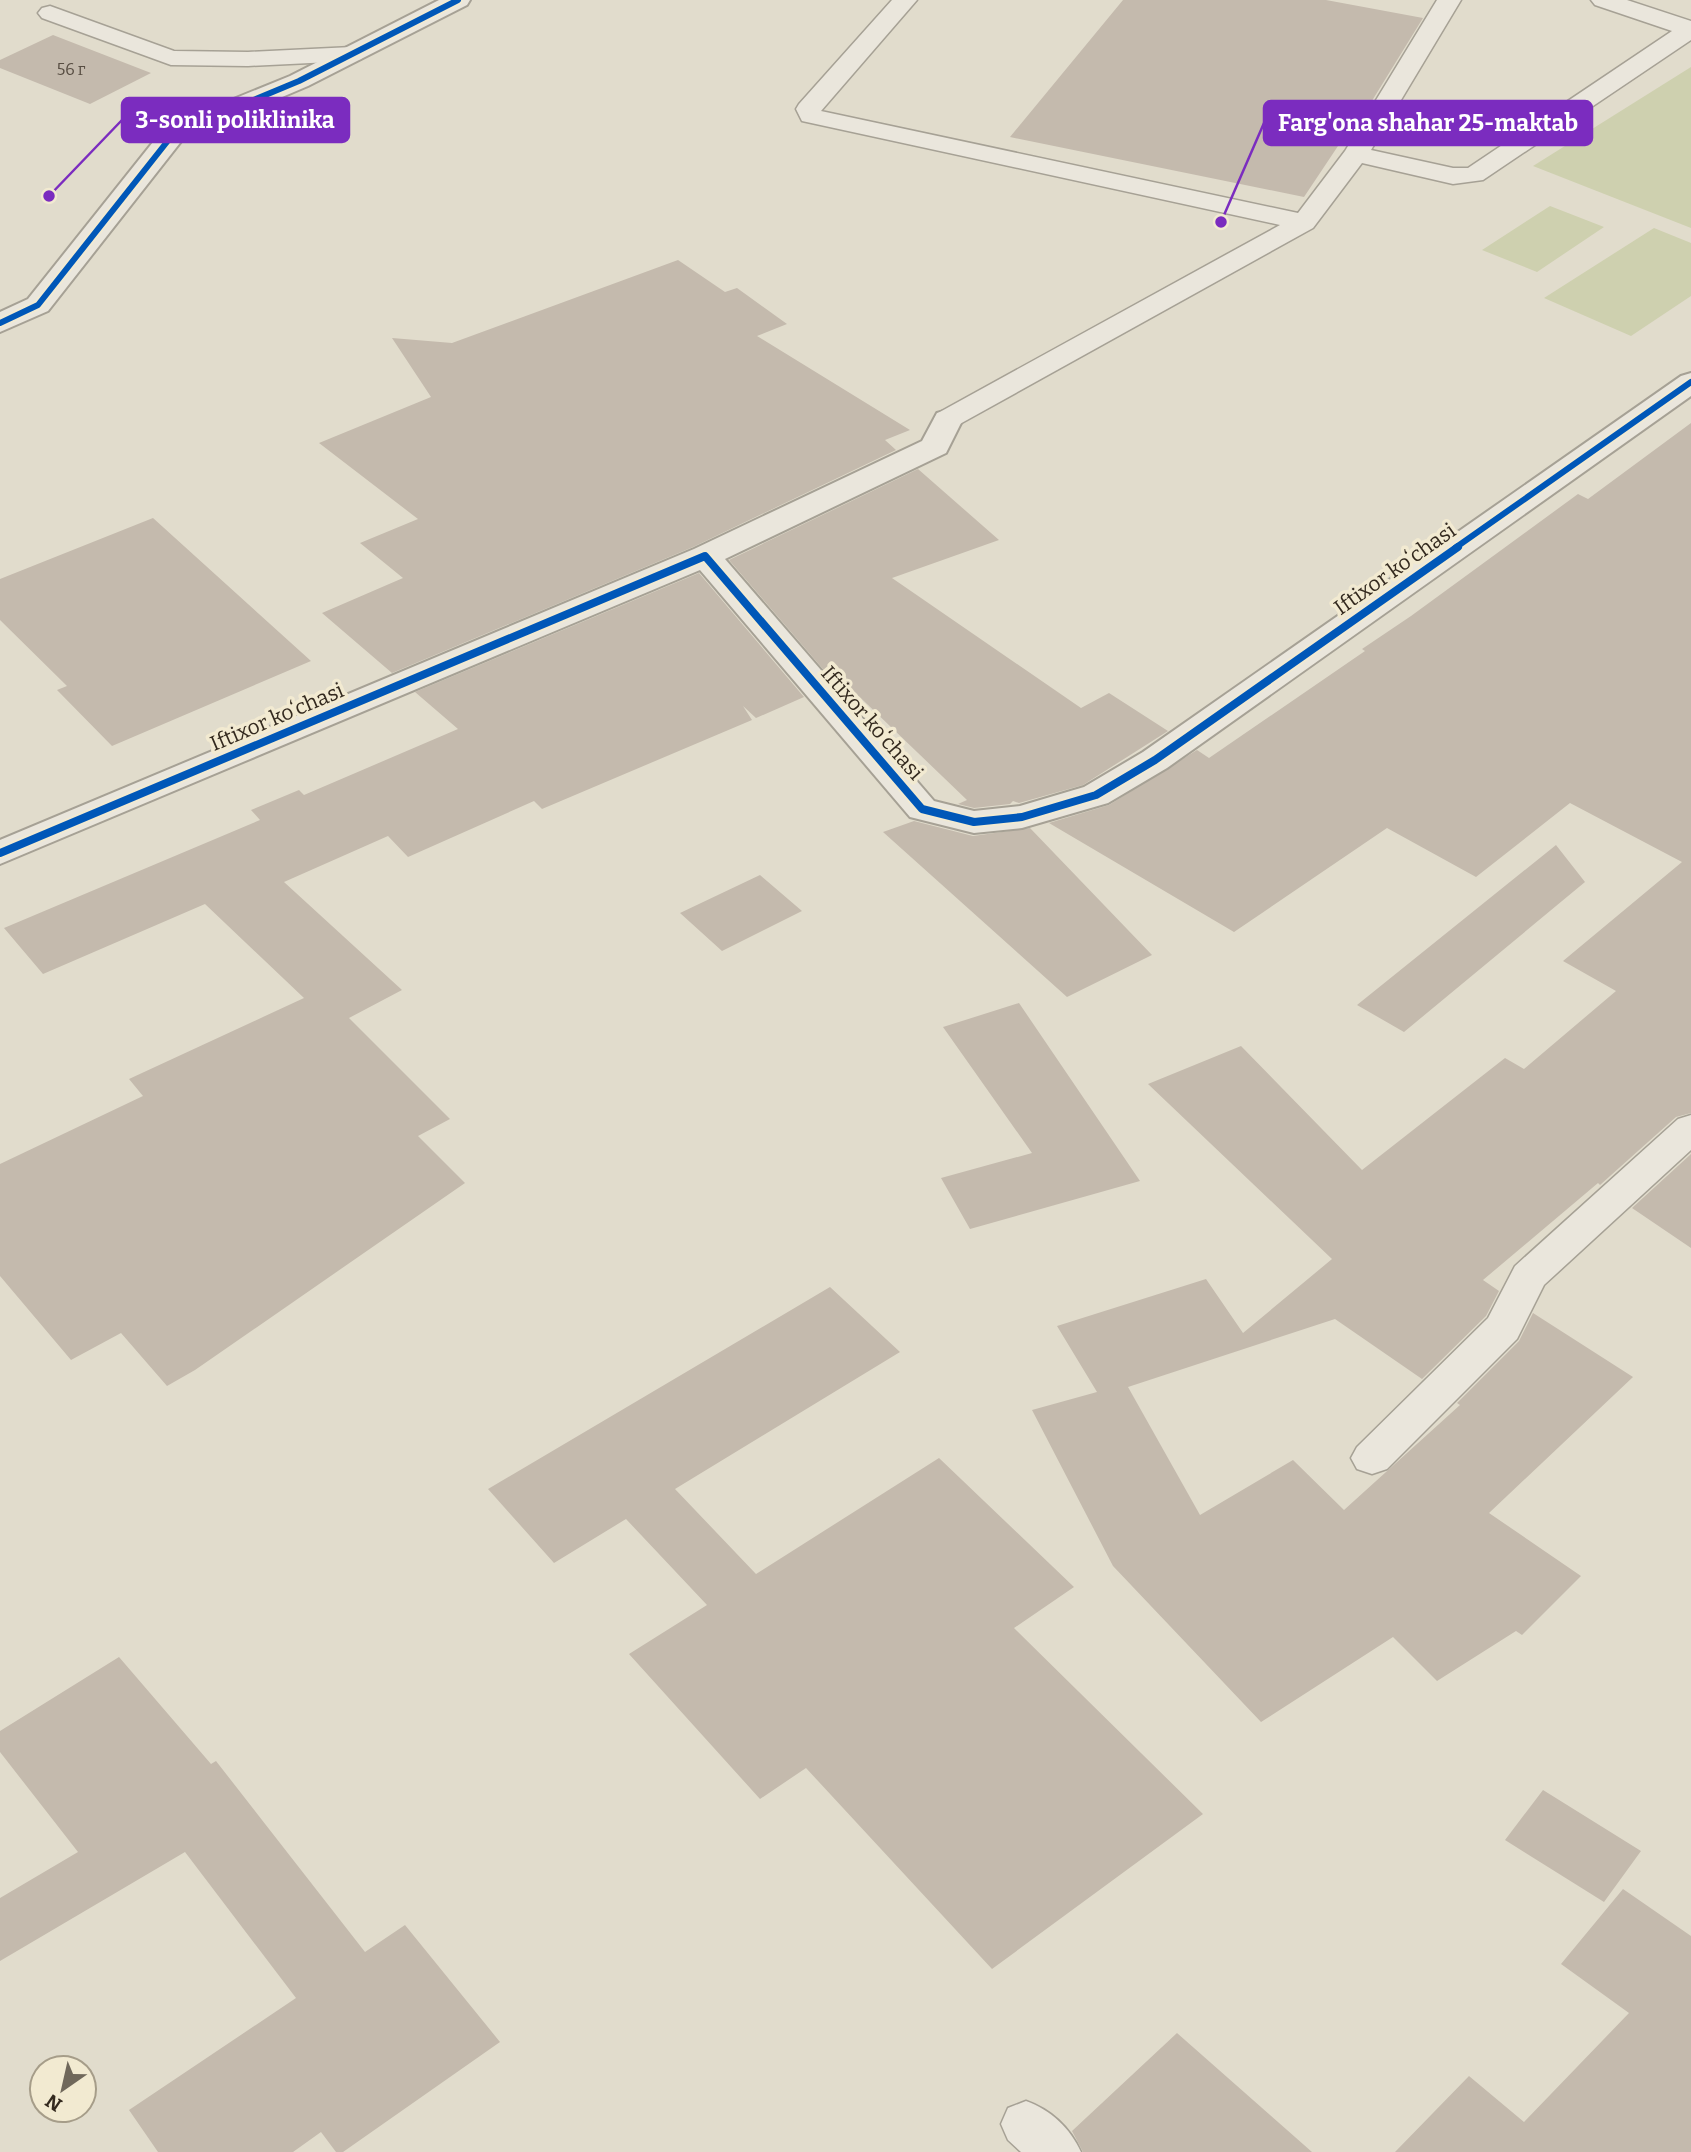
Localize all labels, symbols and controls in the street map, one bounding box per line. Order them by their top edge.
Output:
house number: 56 г [57,60,86,79]
callout: 3-sonli poliklinika [122,98,349,142]
callout: Farg'ona shahar 25-maktab [1264,101,1592,145]
text: 3-sonli poliklinika [135,106,335,134]
text: Farg'ona shahar 25-maktab [1278,109,1578,137]
street label: Iftixor koʻchasi [1329,517,1461,621]
street label: Iftixor koʻchasi [815,661,929,785]
street label: Iftixor koʻchasi [206,677,348,757]
north arrow [28,2054,98,2124]
text: N [41,2089,66,2116]

